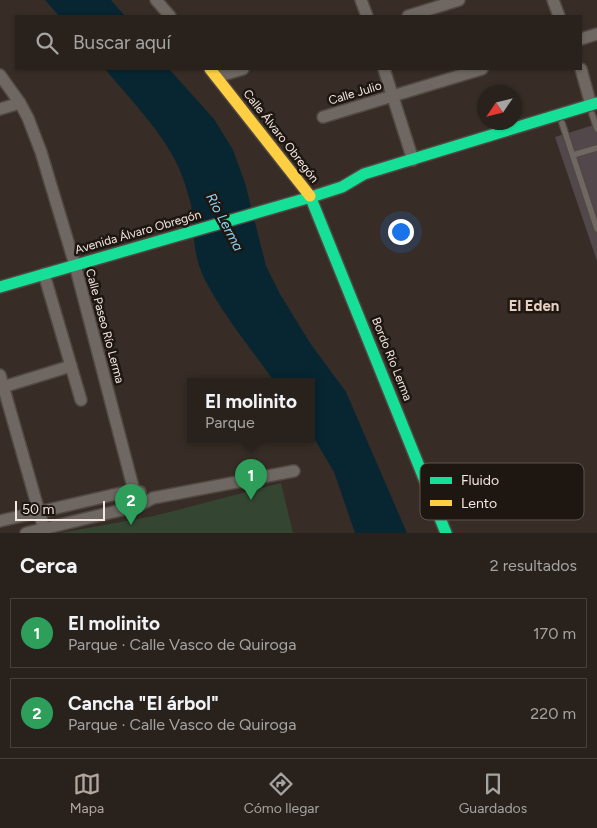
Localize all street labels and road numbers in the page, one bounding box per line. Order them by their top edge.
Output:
street label: Calle Julio [327,78,383,108]
street label: Calle Álvaro Obregón [240,87,322,186]
street label: Avenida Álvaro Obregón [73,207,203,257]
street label: Calle Paseo Río Lerma [83,267,127,385]
street label: Bordo Río Lerma [369,315,415,403]

